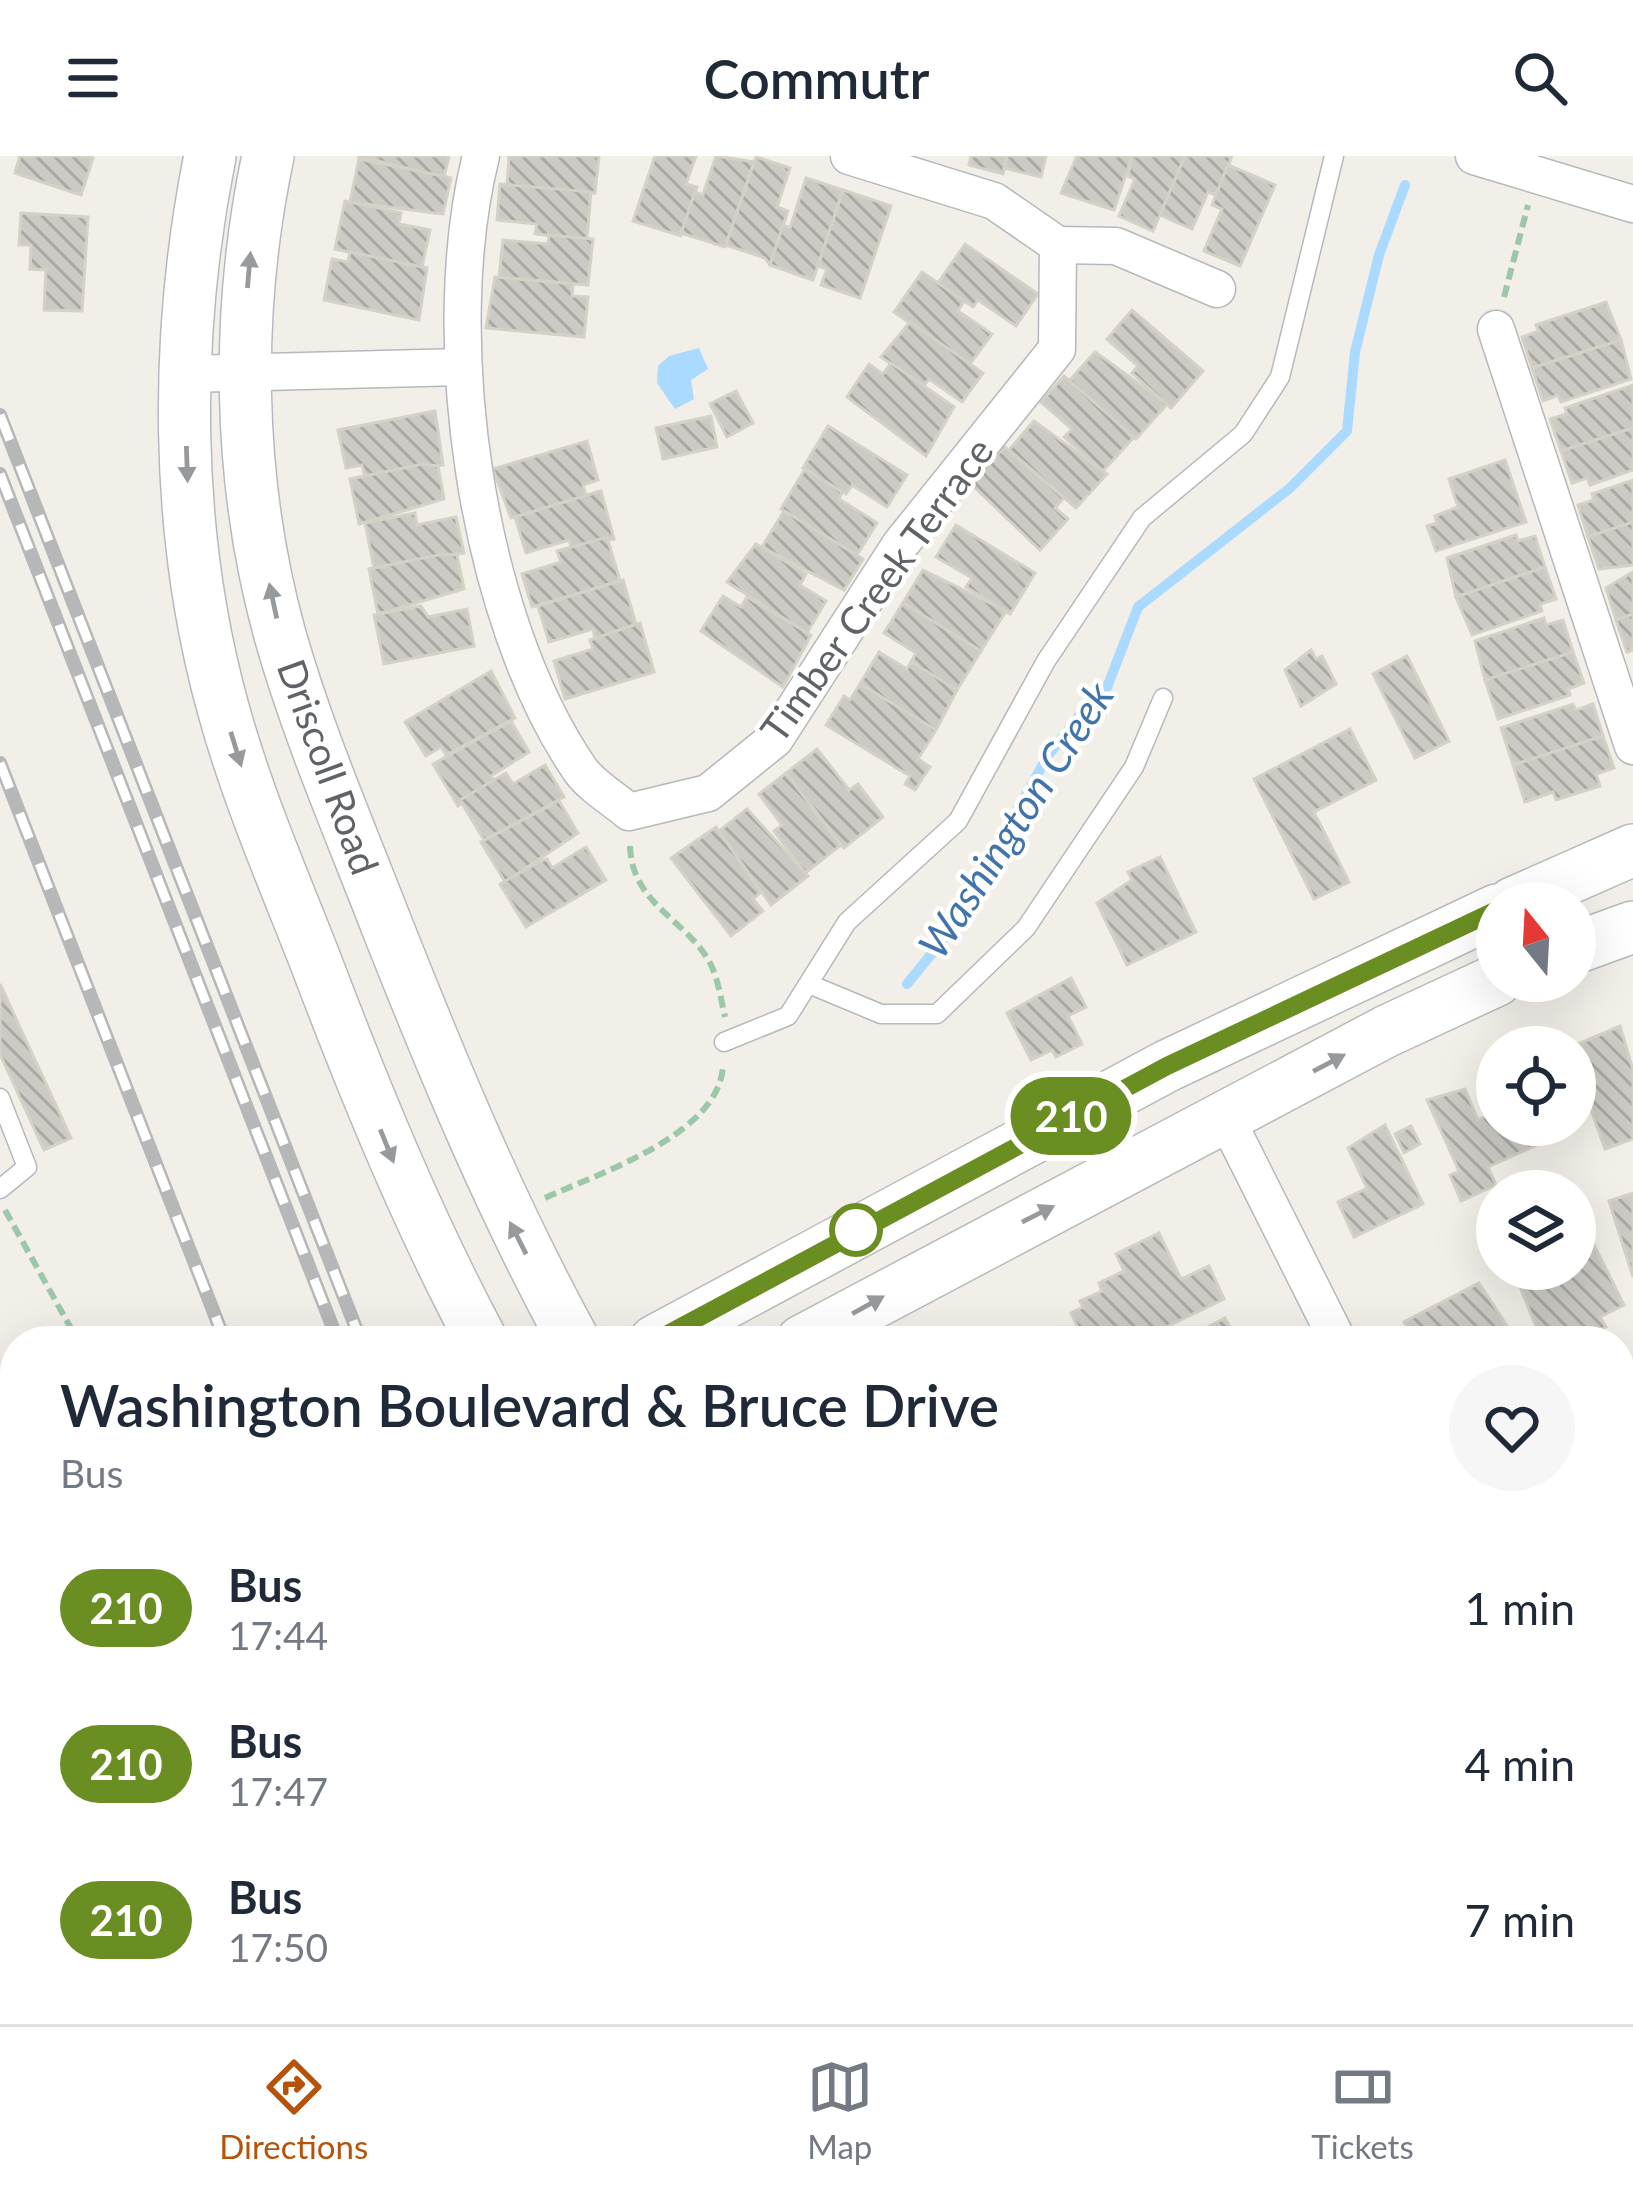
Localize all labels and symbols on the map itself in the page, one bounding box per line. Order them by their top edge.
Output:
one-way arrow [240,251,259,288]
street label: Timber Creek Terrace [750,428,1002,750]
one-way arrow [178,446,197,484]
one-way arrow [262,581,281,619]
street label: Driscoll Road [269,653,389,880]
water label: Washington Creek [907,671,1123,967]
one-way arrow [228,732,246,768]
north arrow [1476,882,1596,1002]
one-way arrow [1311,1053,1346,1074]
line badge: 210 [1002,1077,1140,1155]
one-way arrow [378,1128,397,1164]
one-way arrow [1020,1204,1055,1224]
unlabelled marker [831,1205,881,1255]
one-way arrow [509,1221,529,1255]
one-way arrow [851,1295,885,1316]

